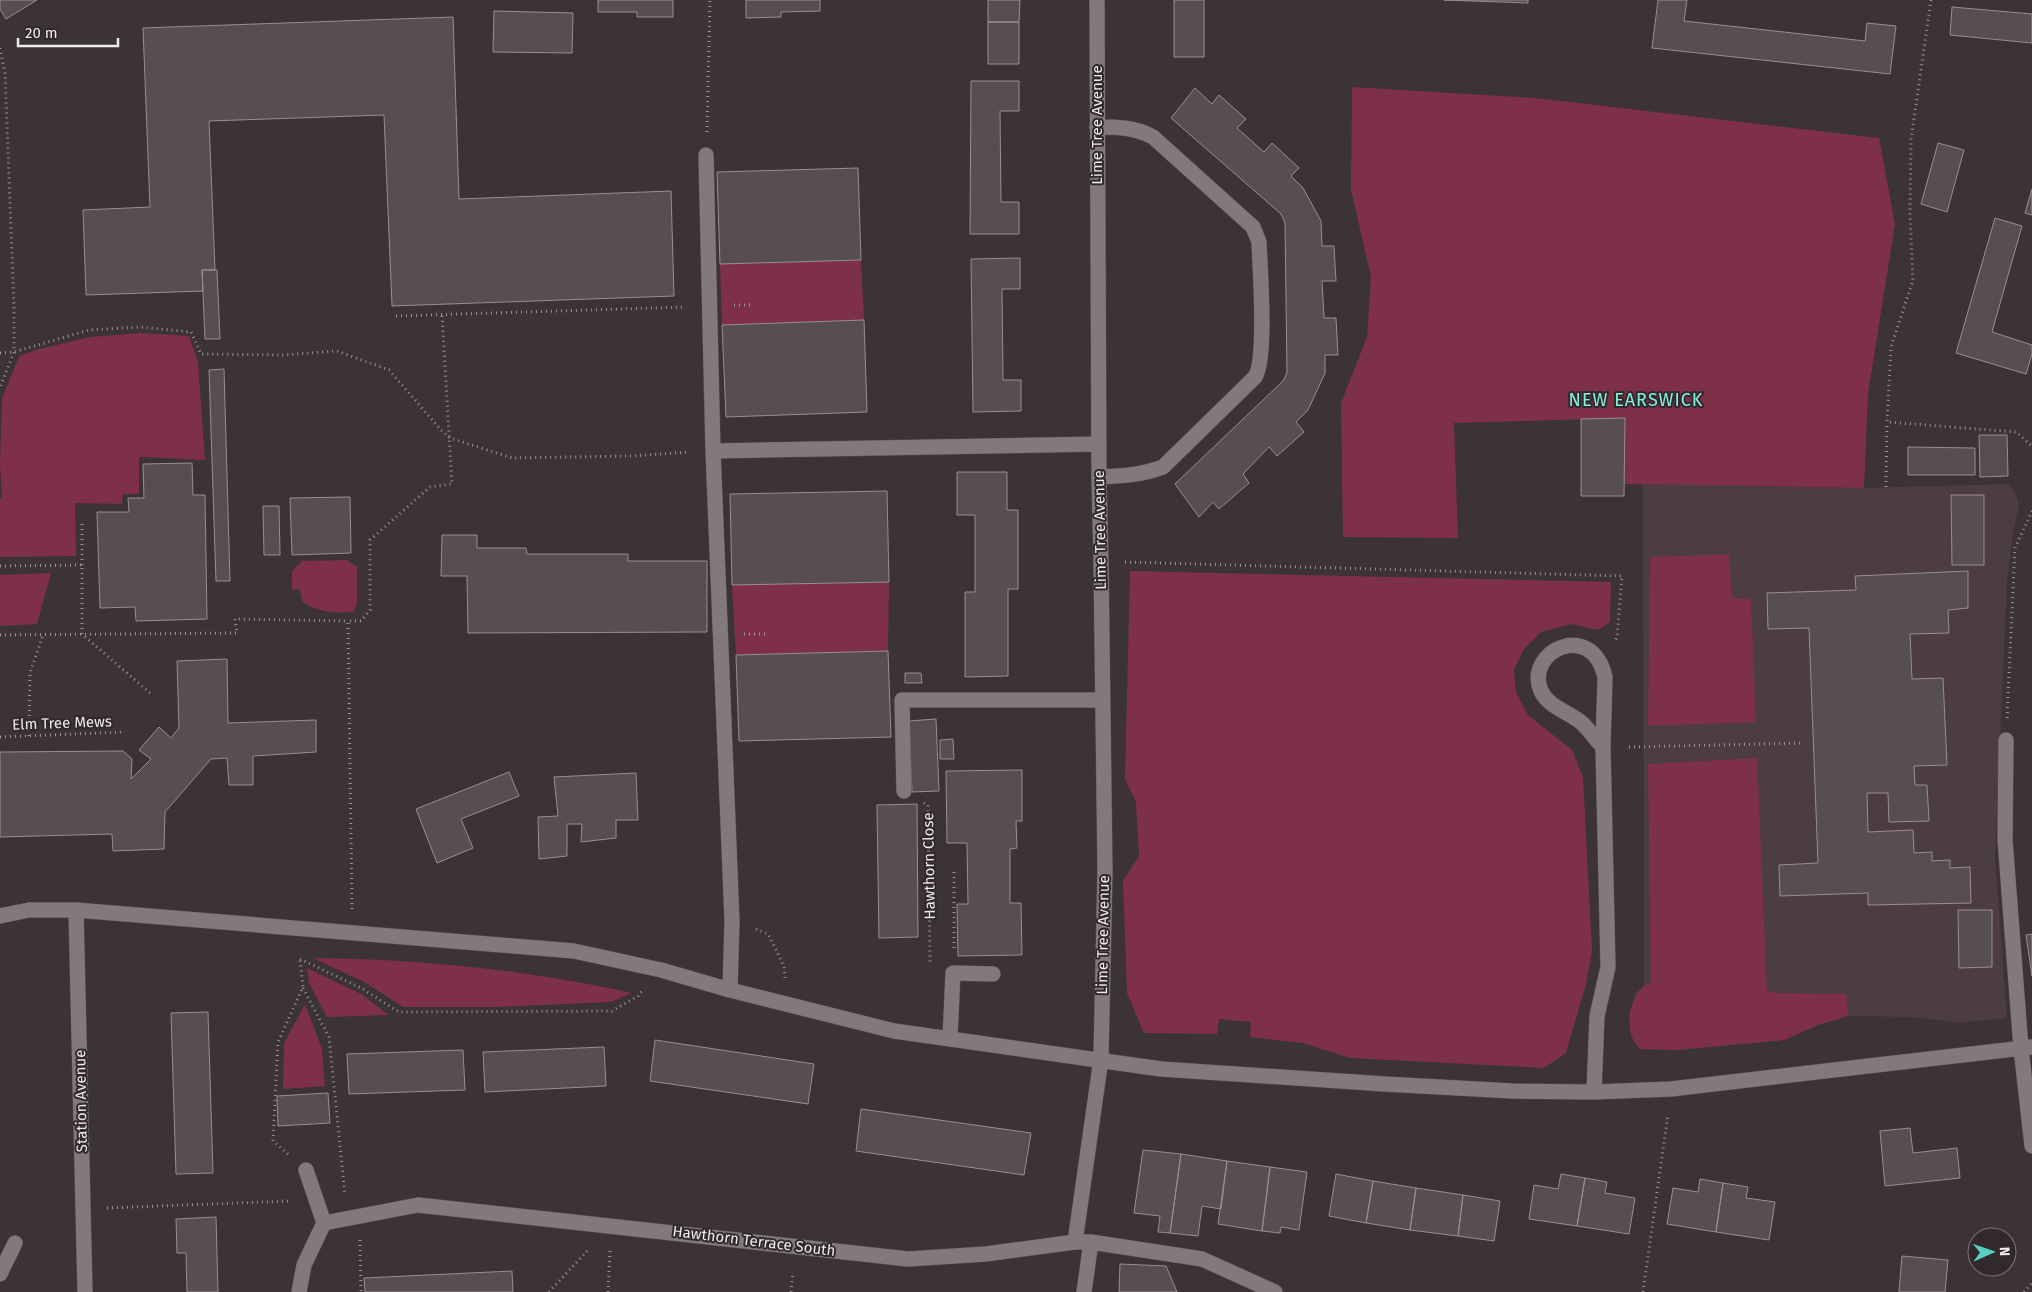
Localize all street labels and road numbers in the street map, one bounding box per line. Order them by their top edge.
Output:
street label: Lime Tree Avenue [1088,65,1106,185]
street label: Lime Tree Avenue [1090,470,1110,590]
street label: Elm Tree Mews [12,712,112,734]
street label: Hawthorn Close [919,812,939,920]
street label: Lime Tree Avenue [1093,875,1113,995]
street label: Station Avenue [71,1050,91,1152]
street label: Hawthorn Terrace South [672,1222,836,1260]

